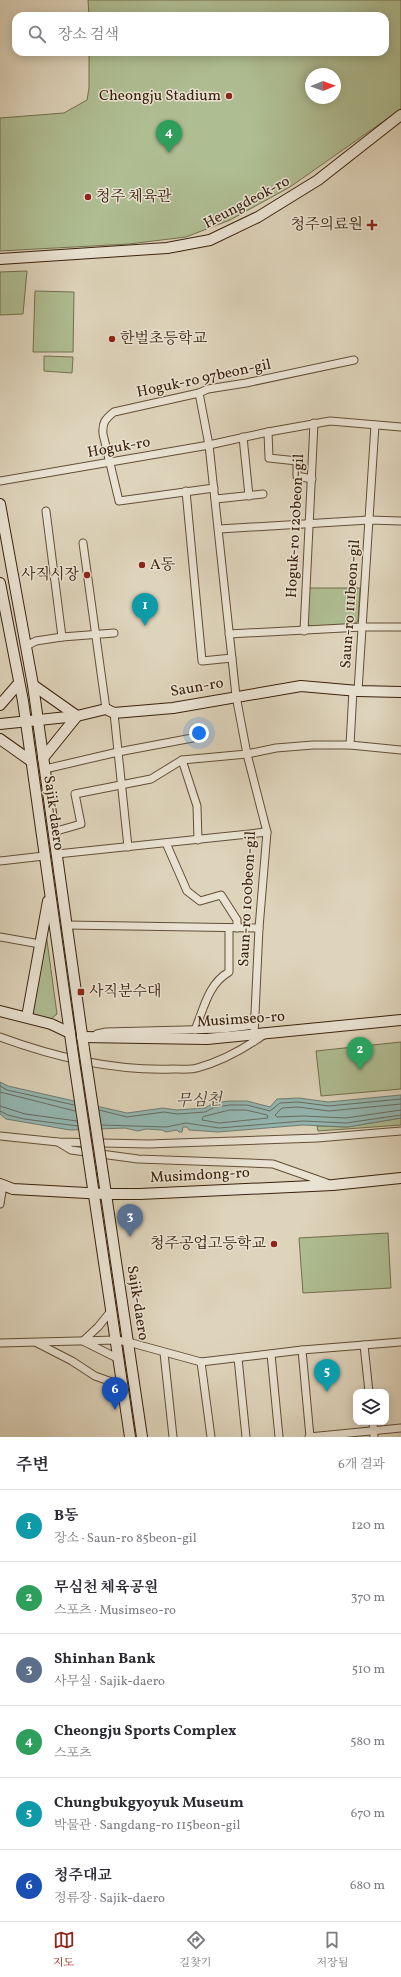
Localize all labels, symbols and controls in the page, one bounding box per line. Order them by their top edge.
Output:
search box [12,12,389,56]
icon: search [26,23,48,45]
text: 장소 검색 [58,25,119,46]
north arrow [305,68,341,104]
place label: Cheongju Stadium [99,86,221,107]
marker: Cheongju Stadium [224,91,234,101]
pin: 4 [156,120,182,153]
street label: Heungdeok-ro [200,171,294,235]
place label: 청주 체육관 [96,187,172,208]
marker: 청주 체육관 [83,192,93,202]
place label: 청주의료원 [291,215,363,236]
marker: 청주의료원 [366,219,378,231]
place label: 한벌초등학교 [120,329,207,350]
marker: 한벌초등학교 [107,334,117,344]
street label: Hoguk-ro 97beon-gil [135,355,273,403]
street label: Hoguk-ro [86,432,152,464]
street label: Hoguk-ro 120beon-gil [282,453,310,599]
street label: Saun-ro 111beon-gil [336,539,366,669]
place label: A동 [150,555,176,576]
marker: A동 [137,560,147,570]
place label: 사직시장 [21,565,80,586]
marker: 사직시장 [82,570,92,580]
pin: 1 [132,593,158,626]
street label: Saun-ro [169,673,225,703]
your location [189,723,209,743]
street label: Sajik-daero [37,774,69,852]
street label: Saun-ro 100beon-gil [234,831,262,967]
place label: 사직분수대 [89,982,161,1003]
marker: 사직분수대 [76,987,86,997]
street label: Musimseo-ro [196,1006,286,1034]
pin: 2 [347,1037,373,1070]
water label: 무심천 [175,1089,224,1113]
street label: Musimdong-ro [150,1163,250,1189]
pin: 3 [117,1204,143,1237]
place label: 청주공업고등학교 [150,1234,267,1255]
marker: 청주공업고등학교 [269,1239,279,1249]
street label: Sajik-daero [121,1264,153,1342]
pin: 5 [314,1359,340,1392]
pin: 6 [102,1377,128,1410]
map controls [353,1389,389,1425]
button: layers [353,1389,389,1425]
text: 주변 [16,1454,49,1477]
text: 6개 결과 [338,1456,385,1474]
text: B동 [54,1506,79,1527]
text: 1 [26,1517,32,1535]
text: 120 m [351,1517,385,1535]
text: 장소 · Saun-ro 85beon-gil [54,1530,197,1548]
text: 무심천 체육공원 [54,1578,158,1599]
text: 2 [26,1589,32,1607]
text: 370 m [351,1589,385,1607]
text: 스포츠 · Musimseo-ro [54,1602,176,1620]
text: Shinhan Bank [54,1649,155,1670]
text: 3 [26,1661,32,1679]
text: 510 m [352,1661,385,1679]
text: 사무실 · Sajik-daero [54,1673,165,1691]
text: Cheongju Sports Complex [54,1721,237,1742]
text: 4 [25,1733,33,1751]
text: 580 m [350,1733,385,1751]
text: 스포츠 [54,1745,92,1763]
text: Chungbukgyoyuk Museum [54,1793,244,1814]
text: 5 [26,1805,32,1823]
text: 670 m [351,1805,385,1823]
text: 박물관 · Sangdang-ro 115beon-gil [54,1817,240,1835]
text: 청주대교 [54,1866,112,1887]
text: 6 [25,1877,33,1895]
text: 680 m [350,1877,385,1895]
text: 정류장 · Sajik-daero [54,1890,165,1908]
tab: 지도 [53,1929,75,1971]
tab: 길찾기 [180,1929,211,1971]
tab: 저장됨 [317,1929,348,1971]

